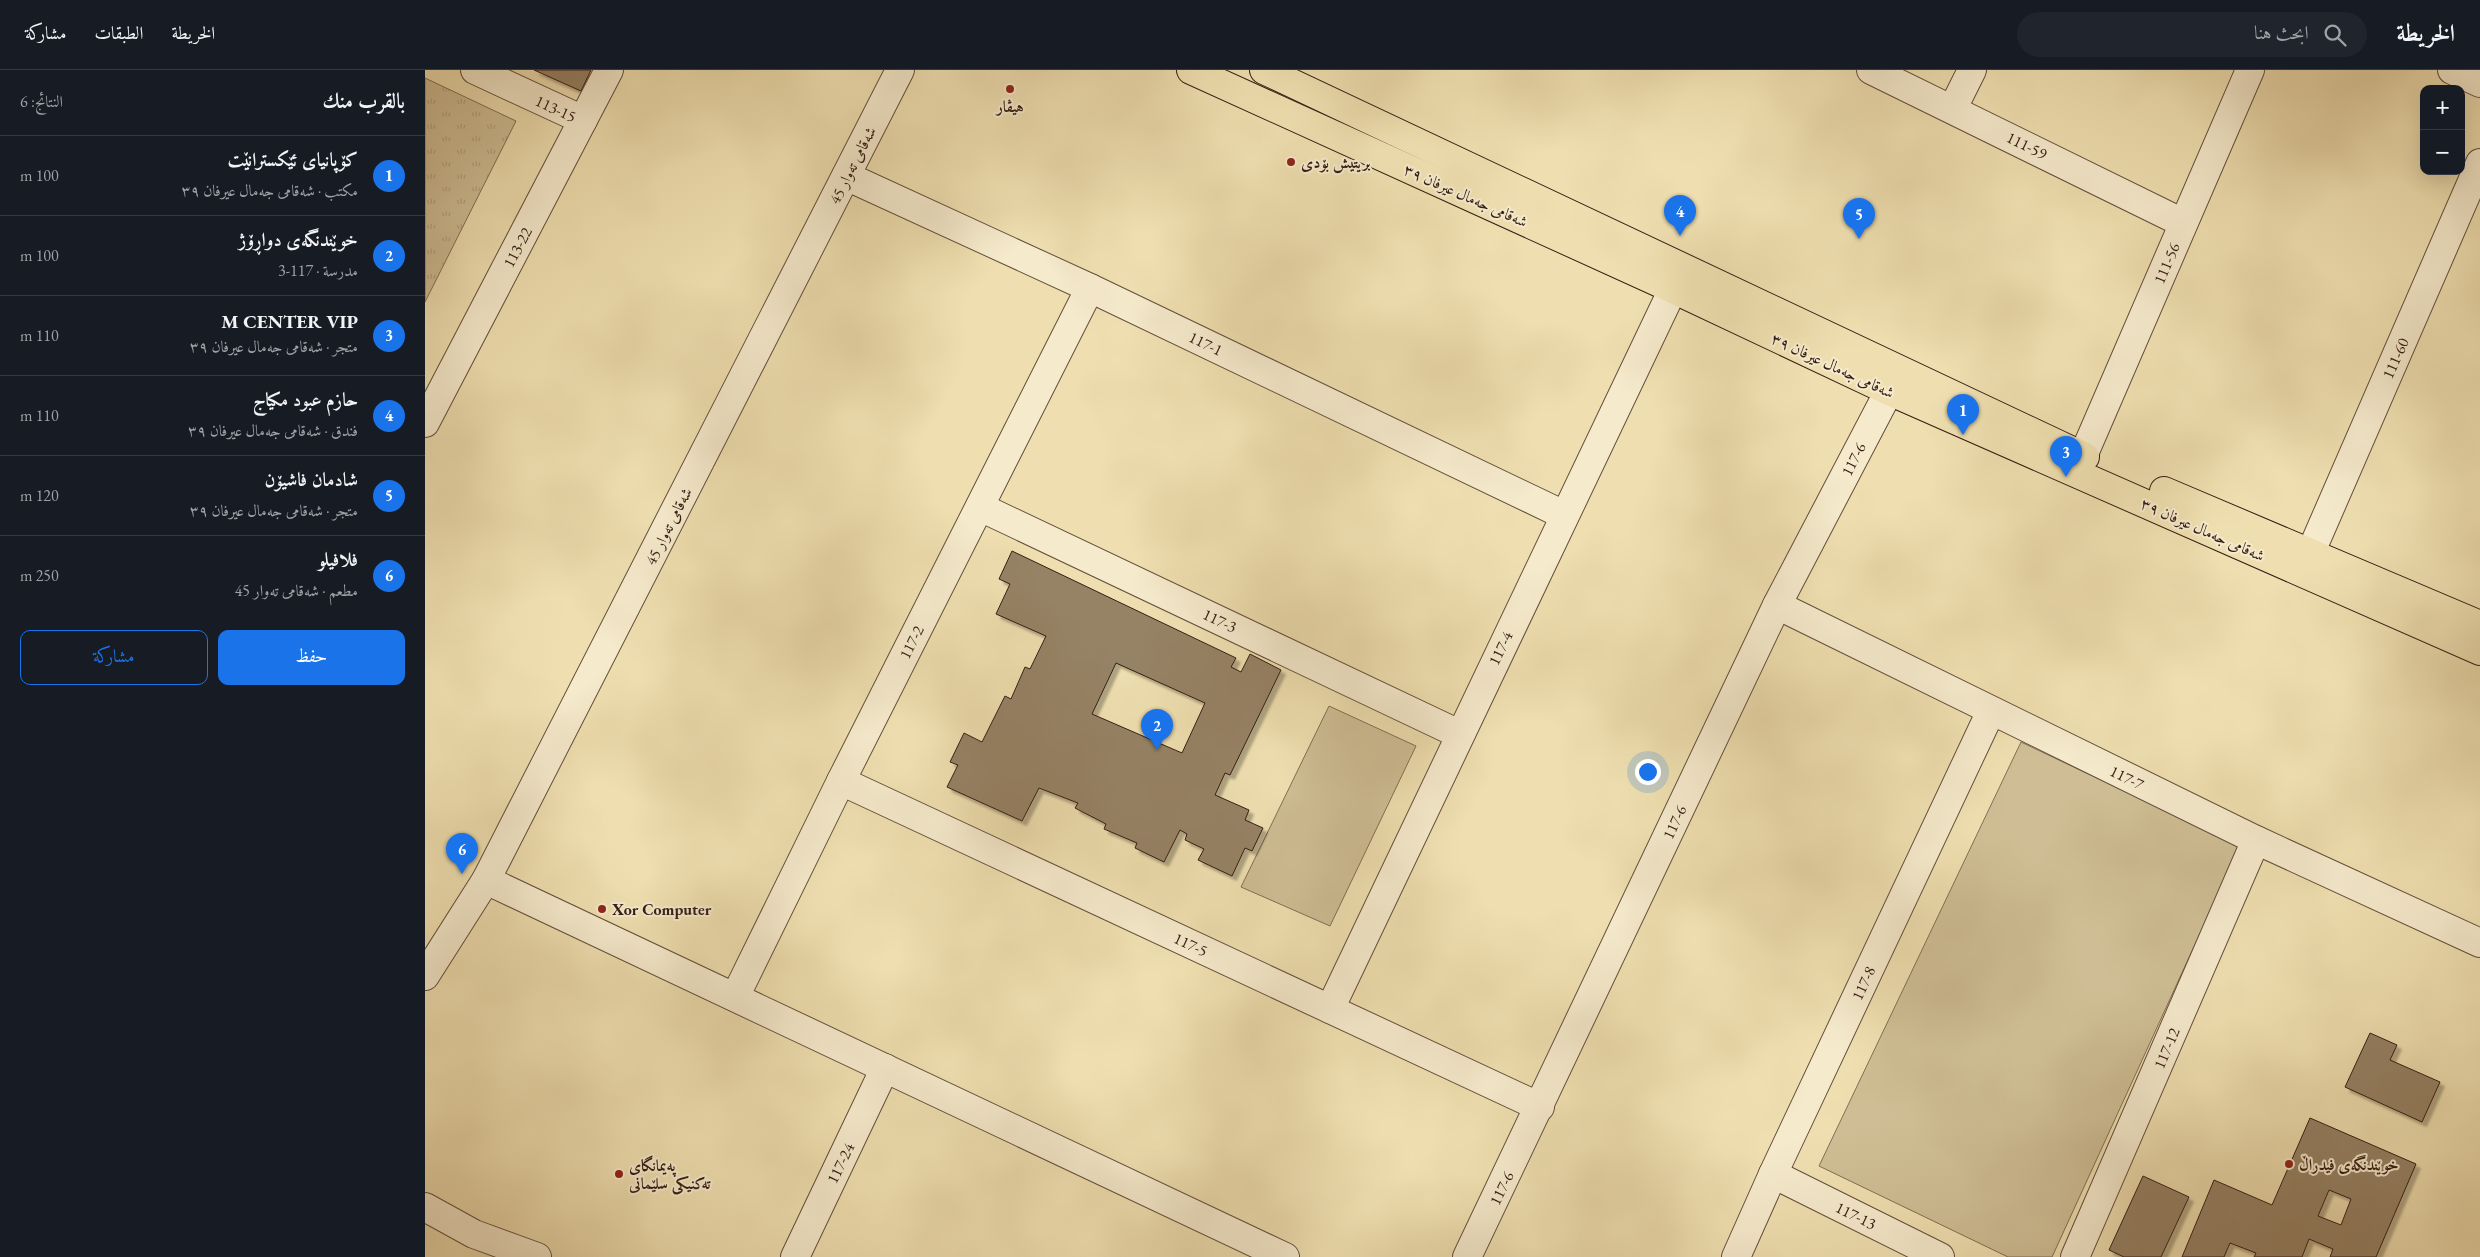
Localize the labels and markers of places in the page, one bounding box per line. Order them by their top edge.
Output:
marker: هيڤار [1004,83,1016,95]
place label: هيڤار [994,96,1024,117]
place label: بریتیش بۆدی [1301,152,1370,174]
marker: بریتیش بۆدی [1285,156,1297,168]
pin: 4 [1664,195,1696,236]
pin: 5 [1843,198,1875,239]
pin: 1 [1947,394,1979,435]
pin: 3 [2050,436,2082,477]
pin: 2 [1141,709,1173,750]
pin: 6 [446,833,478,874]
place label: Xor Computer [611,899,712,920]
marker: Xor Computer [596,903,608,915]
place label: خوێندنگەی فیدراڵ [2299,1154,2399,1175]
place label: پەیمانگای تەکنیکی سلێمانی [628,1155,712,1195]
marker: خوێندنگەی فیدراڵ [2283,1158,2295,1170]
marker: پەیمانگای تەکنیکی سلێمانی [613,1168,625,1180]

